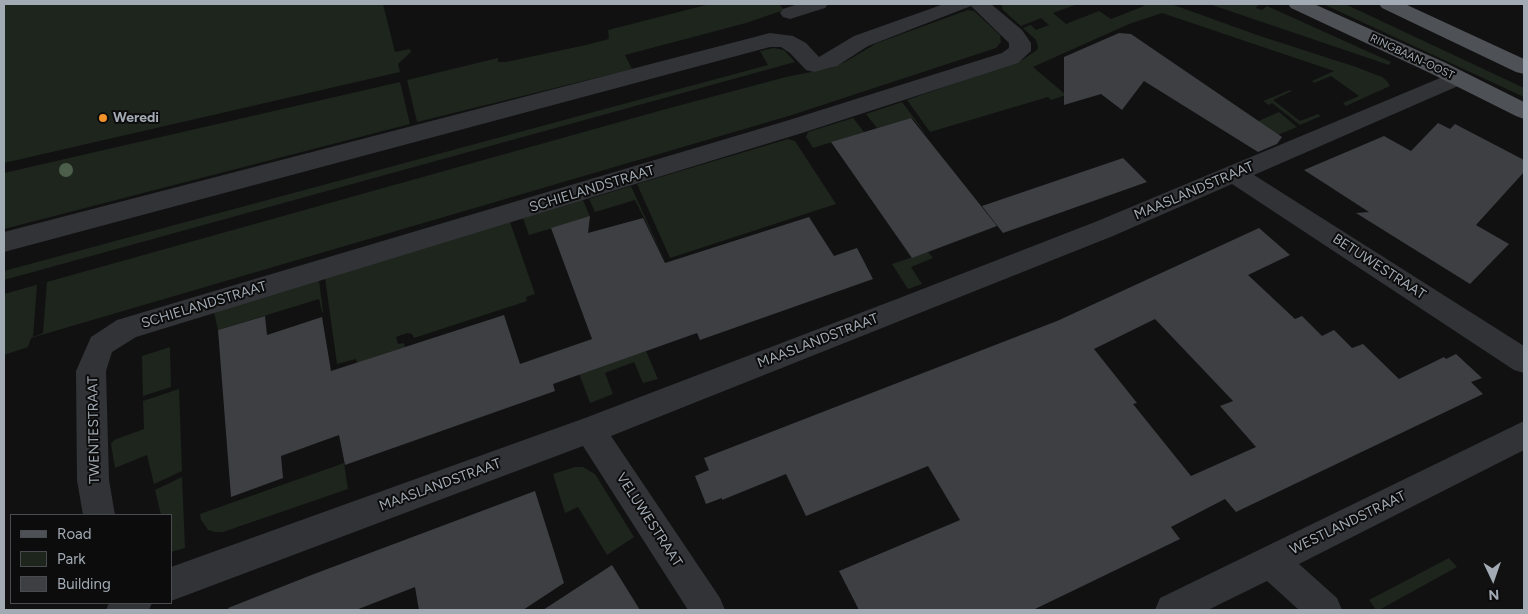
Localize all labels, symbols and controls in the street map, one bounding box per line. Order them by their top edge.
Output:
street label: RINGBAAN-OOST [1368,32,1456,82]
place label: Weredi [113,110,159,126]
marker: Weredi [97,112,109,124]
street label: MAASLANDSTRAAT [1132,158,1256,224]
street label: SCHIELANDSTRAAT [527,162,657,216]
street label: BETUWESTRAAT [1329,231,1429,303]
street label: SCHIELANDSTRAAT [139,278,269,332]
street label: MAASLANDSTRAAT [755,310,881,372]
street label: TWENTESTRAAT [85,376,103,484]
street label: MAASLANDSTRAAT [377,455,503,515]
street label: VELUWESTRAAT [612,470,686,570]
street label: WESTLANDSTRAAT [1287,488,1409,558]
legend [10,514,172,604]
text: Road [57,525,92,543]
text: Park [57,550,86,568]
north arrow [1468,554,1518,604]
text: Building [57,575,111,593]
text: N [1488,586,1500,603]

